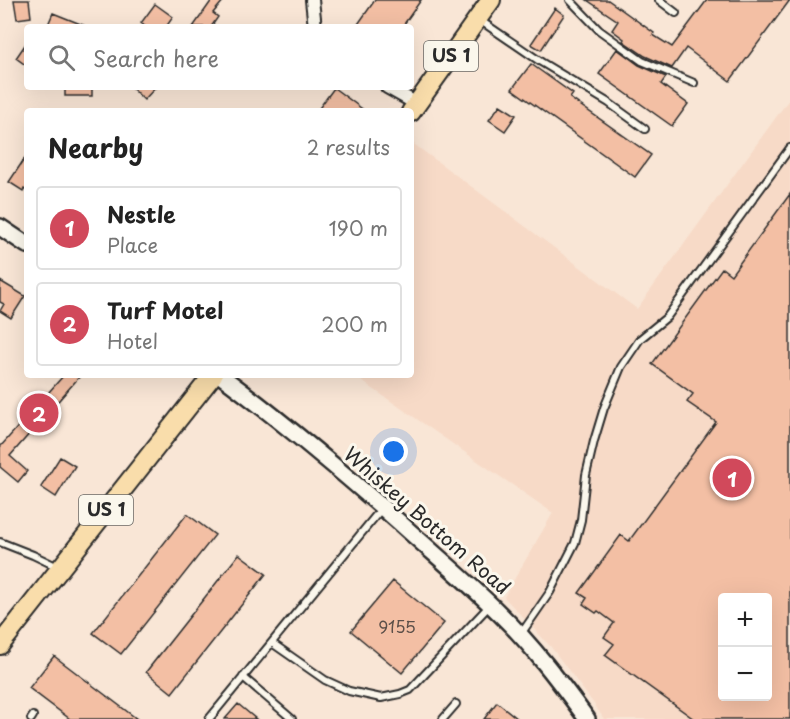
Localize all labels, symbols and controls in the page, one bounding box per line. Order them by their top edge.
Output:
search box [24,24,414,90]
icon: search [45,41,78,74]
text: Search here [93,41,219,74]
road number: US 1 [424,41,478,71]
text: Nearby [48,128,143,167]
text: 2 results [307,132,390,162]
text: Nestle [107,197,176,230]
text: 1 [65,213,74,243]
text: 190 m [329,213,388,243]
text: Place [107,230,158,260]
text: Turf Motel [107,293,223,326]
text: 2 [62,309,77,339]
text: 200 m [321,309,388,339]
text: Hotel [107,326,158,356]
pin: 2 [20,390,58,436]
your location [379,437,408,466]
street label: Whiskey Bottom Road [338,439,518,601]
pin: 1 [712,456,752,500]
road number: US 1 [79,495,133,525]
map controls [718,593,772,701]
button: + [718,593,772,647]
house number: 9155 [378,614,416,638]
button: − [718,647,772,701]

